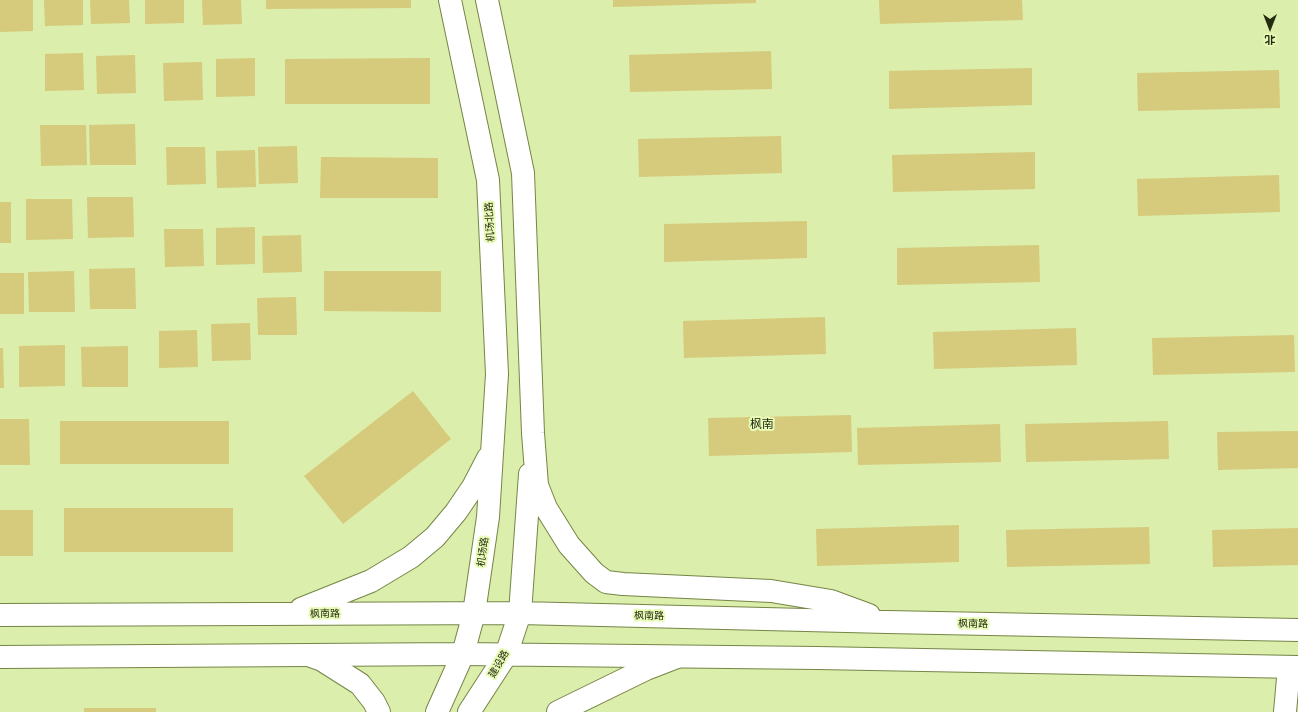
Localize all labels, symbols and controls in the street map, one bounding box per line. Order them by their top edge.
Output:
north arrow [1250,8,1290,48]
text: 北 [1265,33,1276,47]
street label: 机场北路 [483,202,497,242]
district label: 枫南 [750,417,774,431]
street label: 机场路 [475,536,491,568]
street label: 枫南路 [310,608,340,620]
street label: 枫南路 [634,610,664,622]
street label: 枫南路 [958,618,988,630]
street label: 建设路 [486,648,512,680]

